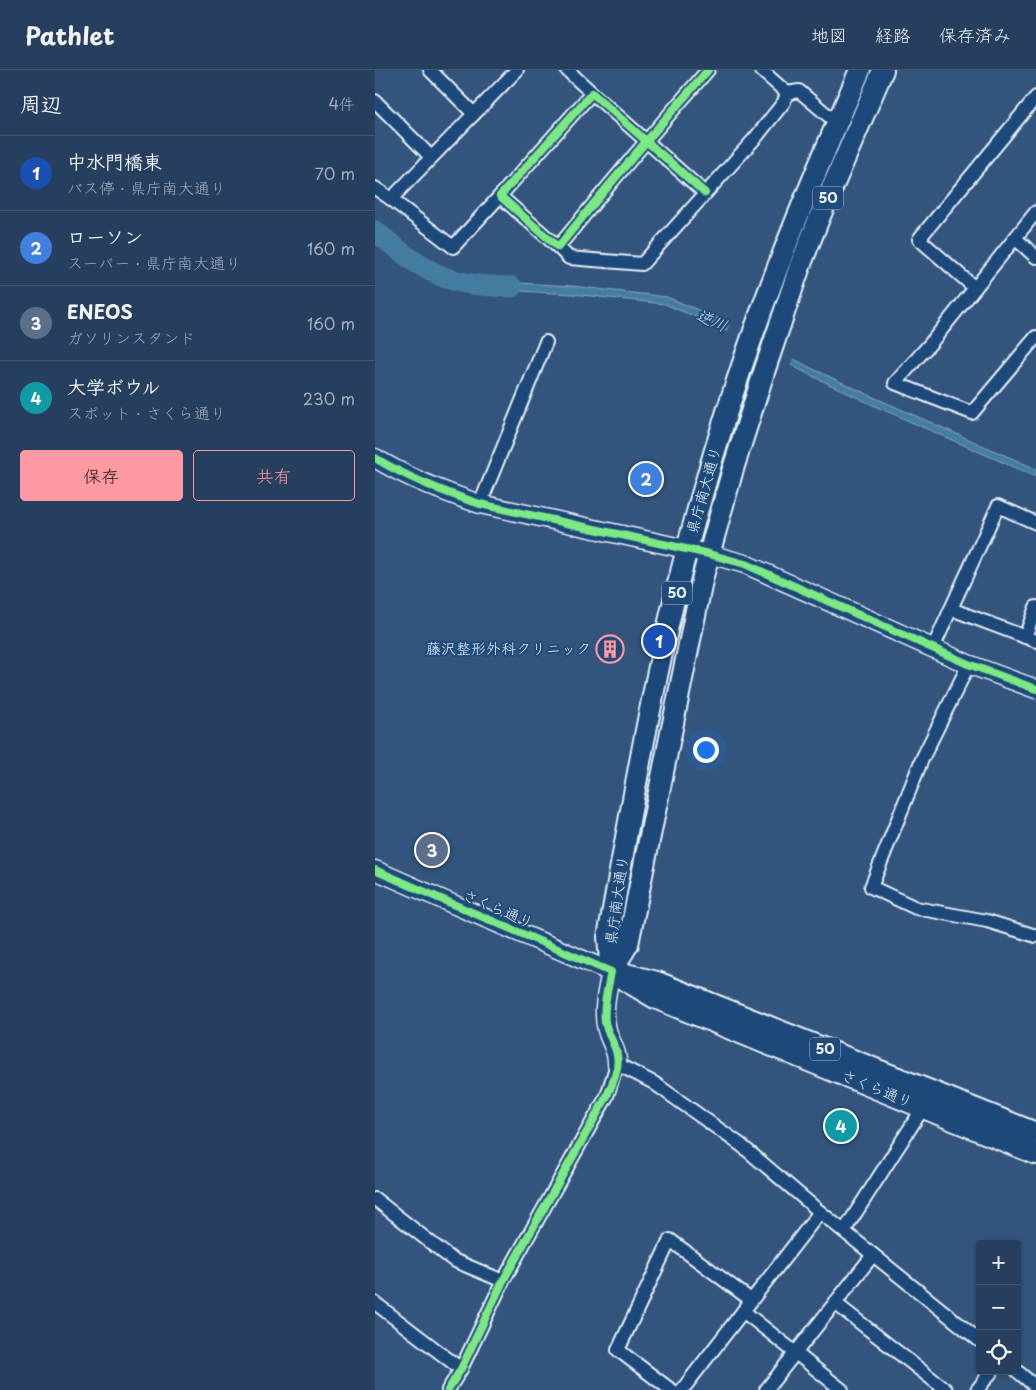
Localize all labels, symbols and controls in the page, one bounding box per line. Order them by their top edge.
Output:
text: Pathlet [25,17,115,53]
text: 地図 [811,21,847,48]
text: 経路 [875,21,911,48]
text: 保存済み [939,21,1011,48]
text: 周辺 [20,87,62,119]
text: 4件 [328,91,355,115]
text: 中水門橋東 [67,147,162,175]
text: 1 [32,161,40,185]
text: 70 m [315,161,355,185]
text: バス停 · 県庁南大通り [67,175,226,199]
road number: 50 [813,186,843,210]
text: ローソン [67,222,143,250]
text: 2 [30,236,42,260]
text: 160 m [307,236,355,260]
text: スーパー · 県庁南大通り [67,250,241,274]
text: ENEOS [67,297,133,325]
water label: 逆川 [693,302,732,337]
text: 3 [31,311,41,335]
text: 160 m [307,311,355,335]
text: ガソリンスタンド [67,325,195,349]
text: 大学ボウル [67,372,160,400]
text: 4 [31,386,41,410]
text: 230 m [303,386,355,410]
text: スポット · さくら通り [67,400,226,424]
street label: 県庁南大通り [679,443,726,536]
button: 保存 [20,450,183,501]
button: 共有 [193,450,355,501]
pin: 2 [630,460,662,498]
road number: 50 [662,582,692,604]
pin: 1 [643,622,675,660]
building icon: 藤沢整形外科クリニック [595,634,625,664]
place label: 藤沢整形外科クリニック [426,636,591,659]
your location [693,737,719,763]
pin: 3 [416,831,448,869]
street label: 県庁南大通り [598,854,633,946]
street label: さくら通り [460,882,538,933]
road number: 50 [810,1038,840,1061]
street label: さくら通り [838,1063,917,1112]
pin: 4 [825,1107,857,1145]
map controls [976,1240,1021,1375]
button: + [976,1240,1021,1285]
button: − [976,1285,1021,1330]
button: locate [976,1330,1021,1375]

